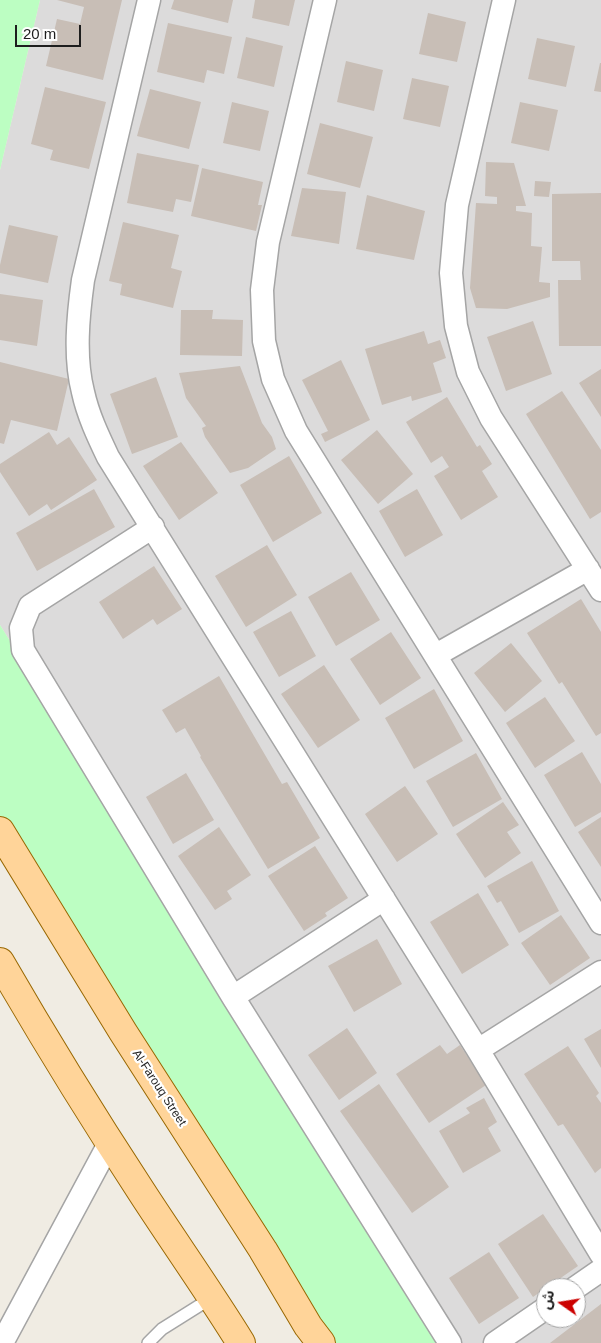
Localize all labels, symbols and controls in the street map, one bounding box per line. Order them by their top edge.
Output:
scale bar [18,15,84,47]
text: 20 m [23,25,56,42]
street label: Al-Farouq Street [129,1047,189,1129]
north arrow [536,1278,586,1328]
text: ش [537,1289,557,1311]

